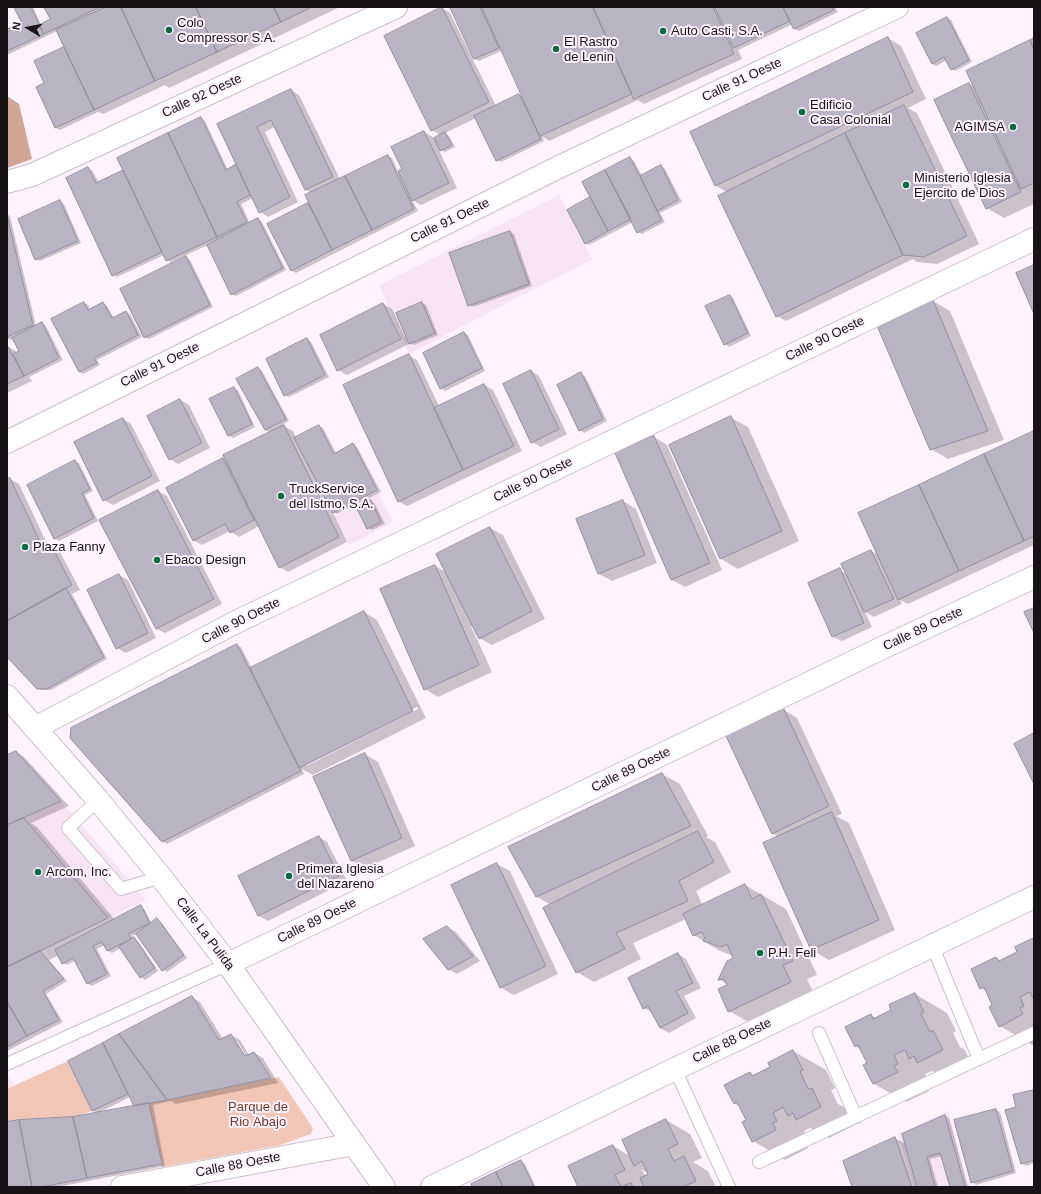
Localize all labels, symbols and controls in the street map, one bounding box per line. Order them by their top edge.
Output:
north arrow [8,8,48,48]
place label: Colo Compressor S.A. [177,15,276,46]
text: N [10,21,23,31]
place label: Auto Casti, S.A. [671,23,763,39]
marker: Colo Compressor S.A. [164,25,174,35]
marker: Auto Casti, S.A. [658,26,668,36]
place label: El Rastro de Lenin [564,34,617,65]
marker: El Rastro de Lenin [551,44,561,54]
street label: Calle 91 Oeste [700,55,784,105]
street label: Calle 92 Oeste [160,71,244,121]
place label: Edificio Casa Colonial [810,97,891,128]
marker: Edificio Casa Colonial [797,107,807,117]
place label: AGIMSA [954,119,1005,135]
marker: AGIMSA [1008,122,1018,132]
place label: Ministerio Iglesia Ejercito de Dios [914,170,1011,201]
marker: Ministerio Iglesia Ejercito de Dios [901,180,911,190]
street label: Calle 91 Oeste [408,195,492,247]
street label: Calle 90 Oeste [783,313,867,365]
street label: Calle 91 Oeste [118,339,202,391]
street label: Calle 90 Oeste [491,454,575,506]
place label: TruckService del Istmo, S.A. [289,481,374,512]
marker: TruckService del Istmo, S.A. [276,491,286,501]
place label: Plaza Fanny [33,539,105,555]
marker: Plaza Fanny [20,542,30,552]
place label: Ebaco Design [165,552,246,568]
marker: Ebaco Design [152,555,162,565]
street label: Calle 90 Oeste [199,595,283,647]
street label: Calle 89 Oeste [881,604,965,654]
street label: Calle 89 Oeste [589,744,673,796]
place label: Primera Iglesia del Nazareno [297,861,384,892]
place label: Arcom, Inc. [46,864,112,880]
marker: Arcom, Inc. [33,867,43,877]
marker: Primera Iglesia del Nazareno [284,871,294,881]
street label: Calle La Pulida [172,894,238,974]
street label: Calle 89 Oeste [275,895,359,947]
place label: P.H. Feli [768,945,816,961]
marker: P.H. Feli [755,948,765,958]
street label: Calle 88 Oeste [690,1015,774,1067]
park label: Parque de Rio Abajo [228,1099,288,1130]
street label: Calle 88 Oeste [194,1149,282,1181]

